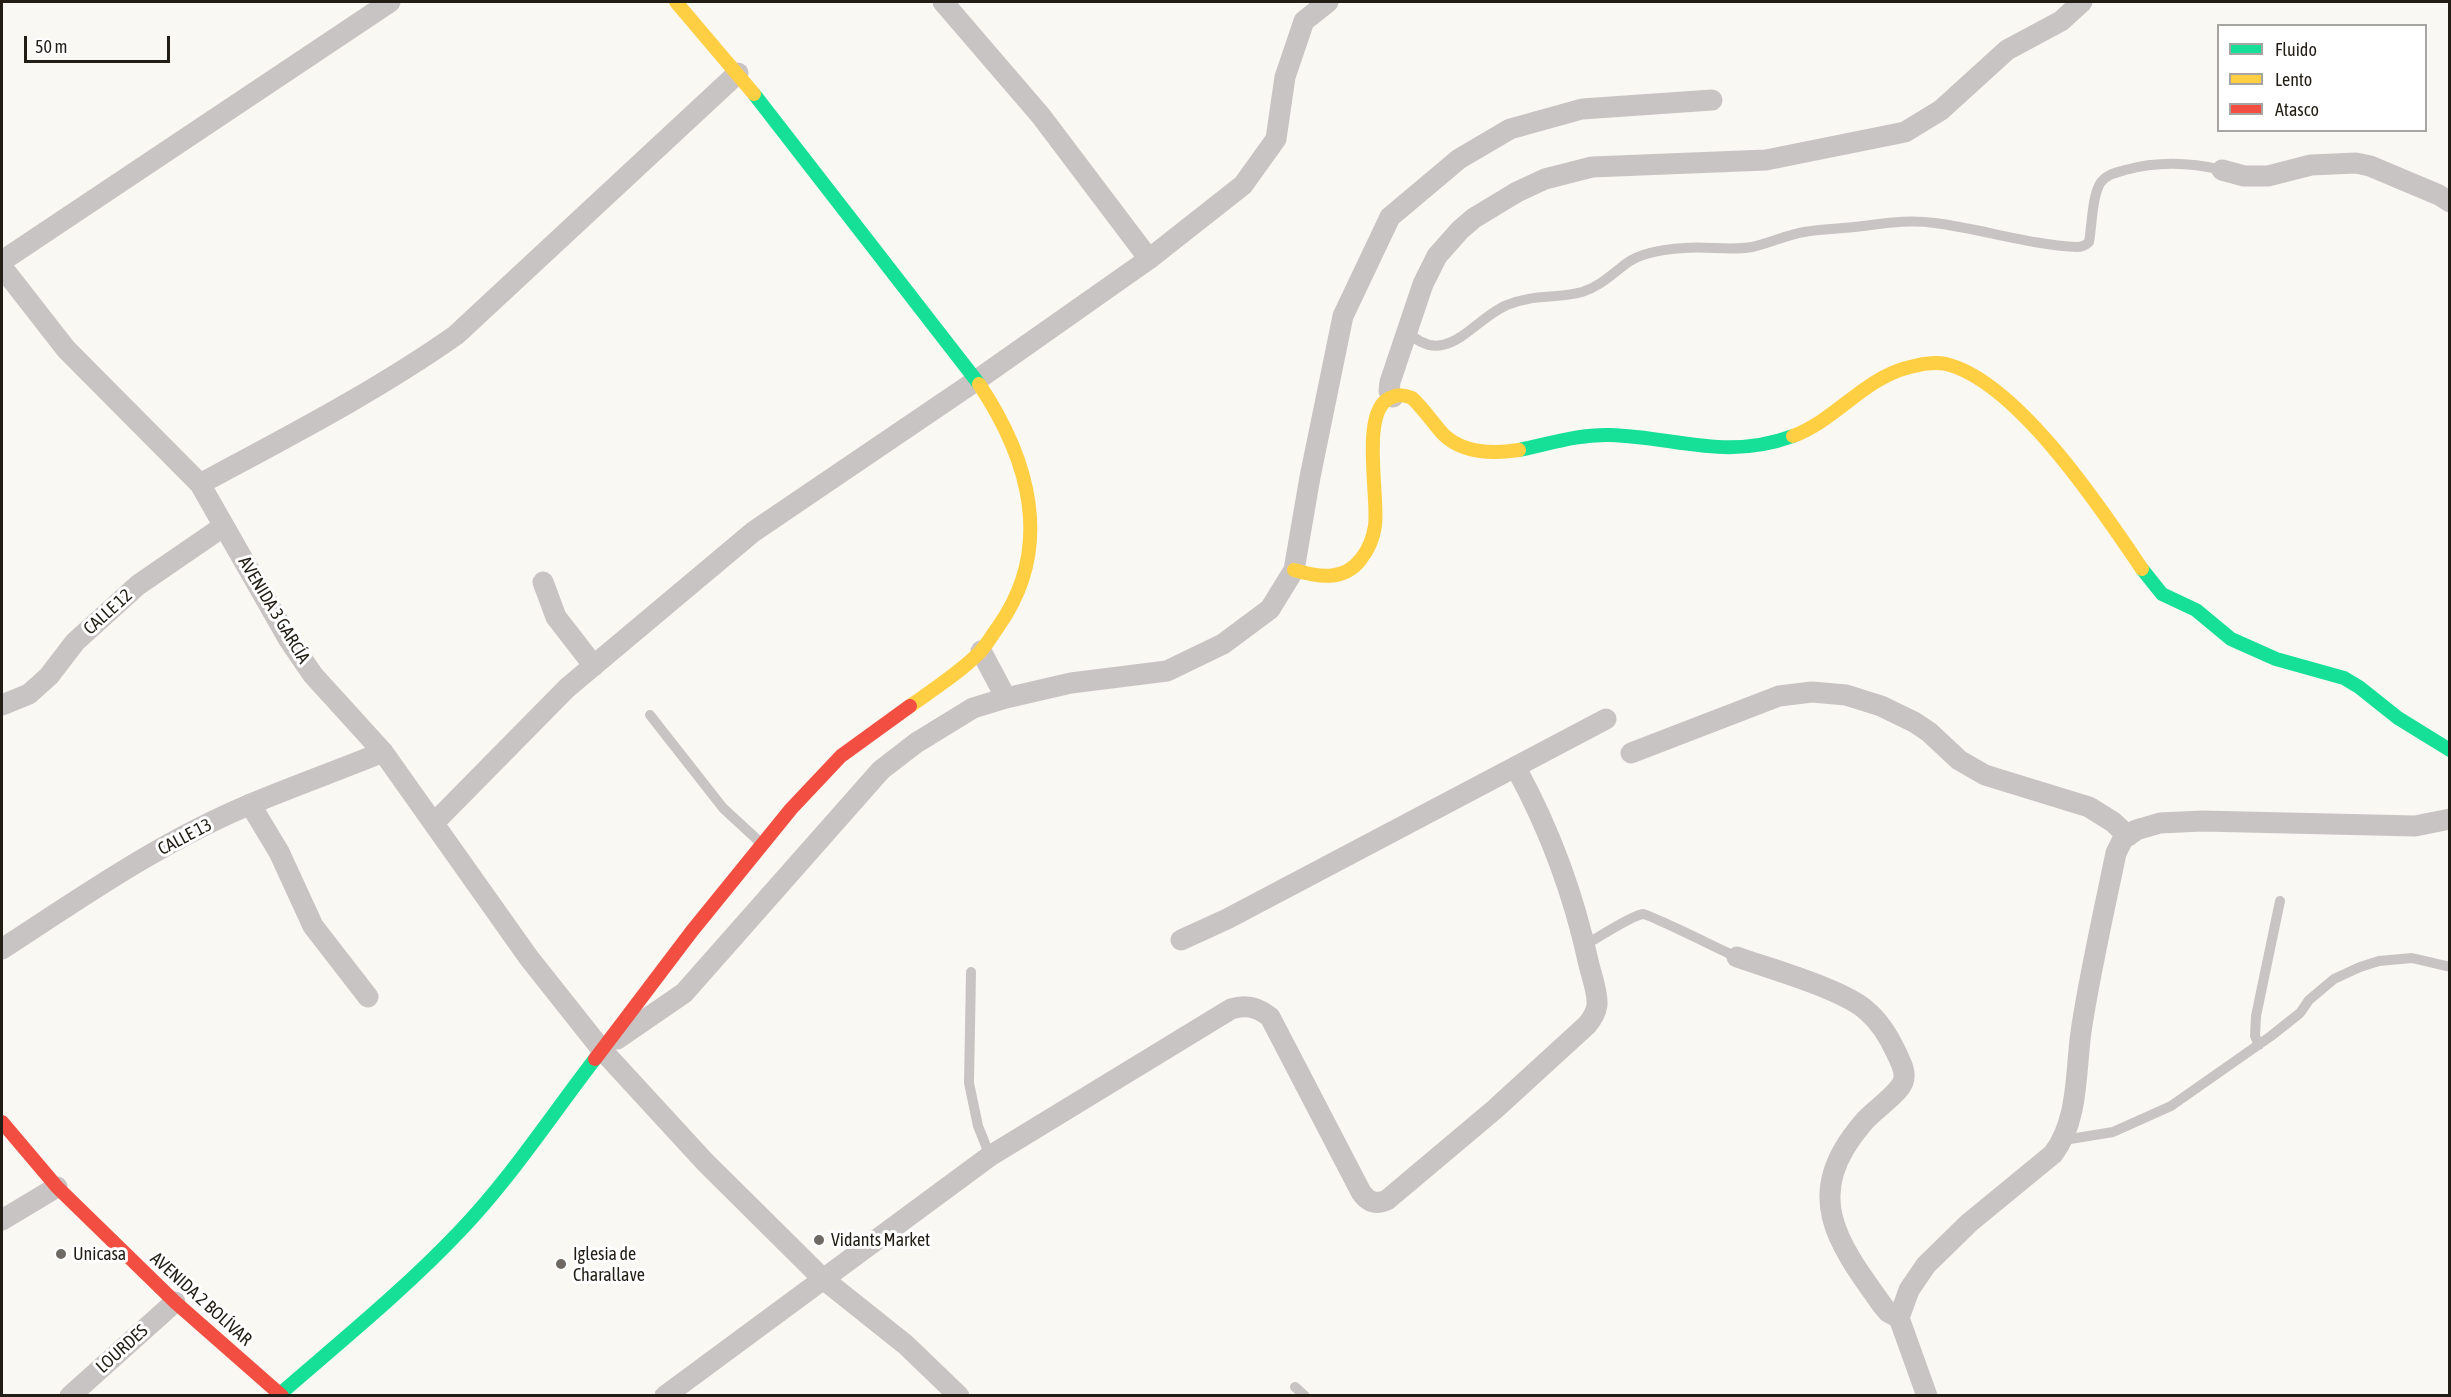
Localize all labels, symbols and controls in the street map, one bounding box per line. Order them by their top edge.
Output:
scale bar [27,24,172,62]
legend [2217,24,2427,132]
text: 50 m [35,36,67,57]
text: Fluido [2275,39,2317,60]
text: Lento [2275,69,2312,90]
text: Atasco [2275,99,2319,120]
street label: AVENIDA 3 GARCÍA [234,553,314,667]
street label: CALLE 12 [79,585,137,639]
street label: CALLE 13 [154,814,216,860]
place label: Vidants Market [831,1229,930,1251]
marker: Vidants Market [812,1233,826,1247]
place label: Unicasa [73,1243,126,1265]
place label: Iglesia de Charallave [573,1243,645,1286]
marker: Unicasa [54,1247,68,1261]
street label: AVENIDA 2 BOLÍVAR [146,1248,256,1350]
marker: Iglesia de Charallave [554,1257,568,1271]
street label: LOURDES [92,1320,152,1378]

